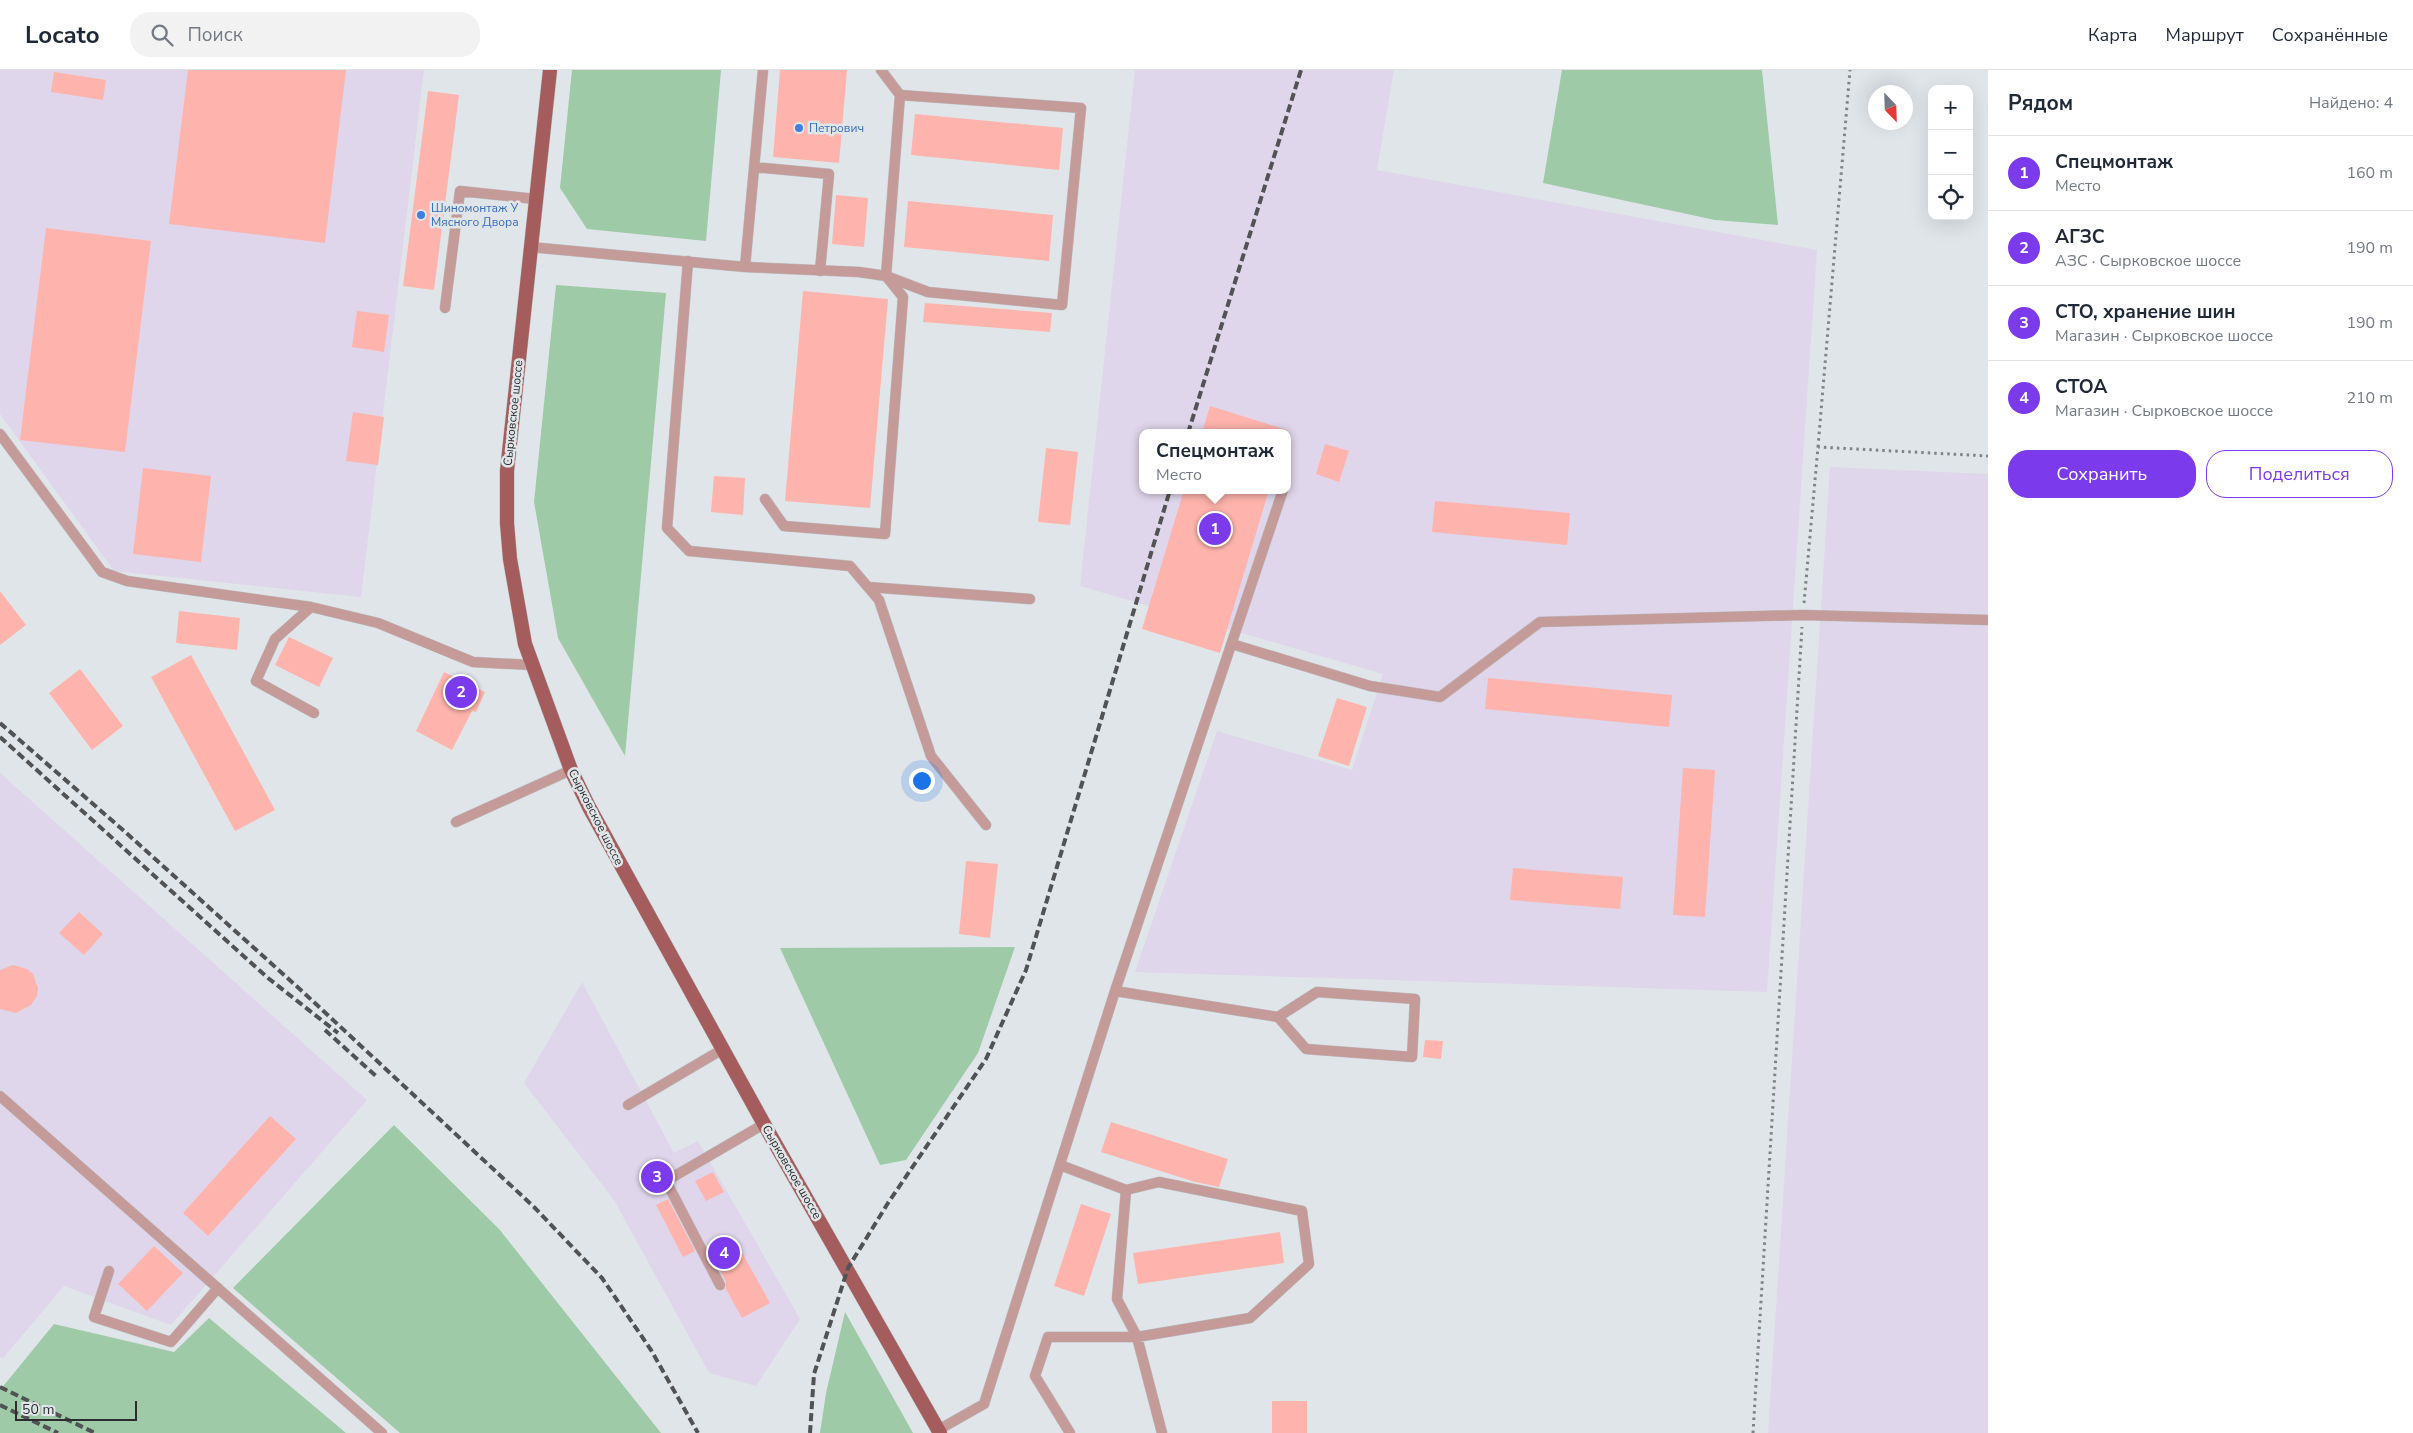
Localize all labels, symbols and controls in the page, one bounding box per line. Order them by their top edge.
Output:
search box [130,12,480,57]
text: Locato [25,19,100,51]
icon: search [148,21,176,49]
text: Поиск [188,22,243,48]
text: Карта [2088,23,2138,47]
text: Маршрут [2166,23,2244,47]
text: Сохранённые [2272,23,2388,47]
north arrow [1868,85,1913,130]
map controls [1928,85,1973,220]
button: + [1928,85,1973,130]
text: Рядом [2008,89,2073,117]
text: Найдено: 4 [2309,92,2393,114]
place label: Петрович [809,120,864,136]
marker: Петрович [793,122,805,134]
button: − [1928,130,1973,175]
text: Спецмонтаж [2055,149,2173,175]
text: 1 [2019,162,2029,184]
text: 160 m [2346,162,2393,184]
button: locate [1928,175,1973,220]
text: Место [2055,175,2101,197]
place label: Шиномонтаж У Мясного Двора [431,200,519,230]
marker: Шиномонтаж У Мясного Двора [415,209,427,221]
text: АГЗС [2055,224,2105,250]
text: 2 [2019,237,2029,259]
text: 190 m [2346,237,2393,259]
text: АЗС · Сырковское шоссе [2055,250,2241,272]
text: СТО, хранение шин [2055,299,2236,325]
text: 3 [2019,312,2029,334]
text: 190 m [2346,312,2393,334]
text: Магазин · Сырковское шоссе [2055,325,2273,347]
street label: Сырковское шоссе [499,359,527,467]
text: СТОА [2055,374,2108,400]
text: 4 [2019,387,2029,409]
text: 210 m [2346,387,2393,409]
text: Магазин · Сырковское шоссе [2055,400,2273,422]
popup [1139,429,1291,494]
text: Спецмонтаж [1156,438,1274,464]
button: Сохранить [2008,450,2196,498]
button: Поделиться [2206,450,2393,498]
text: Место [1156,464,1202,486]
pin: 1 [1199,510,1231,548]
pin: 2 [445,673,477,711]
street label: Сырковское шоссе [565,766,627,868]
your location [909,768,935,794]
street label: Сырковское шоссе [759,1122,825,1222]
pin: 3 [641,1158,673,1196]
pin: 4 [708,1234,740,1272]
scale bar [15,1398,138,1421]
text: 50 m [22,1400,54,1419]

